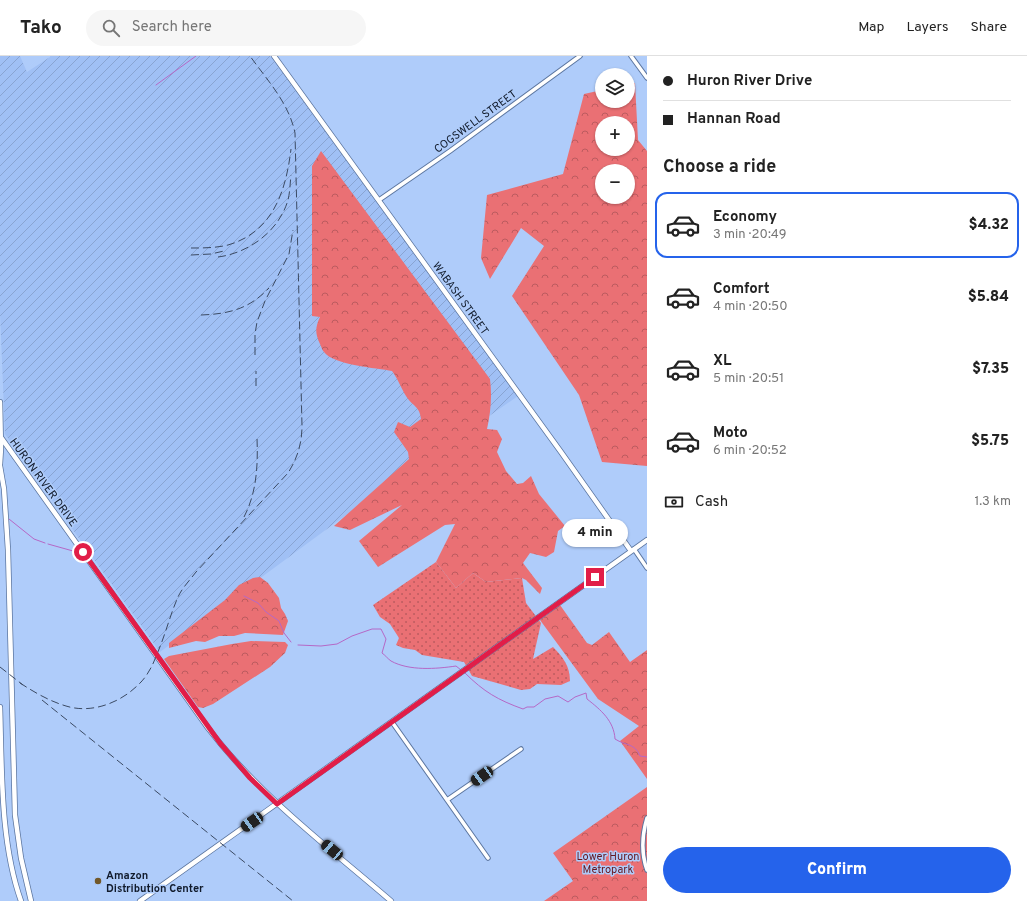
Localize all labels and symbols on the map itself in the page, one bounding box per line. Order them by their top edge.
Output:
street label: COGSWELL STREET [432,87,520,156]
street label: WABASH STREET [429,259,491,338]
street label: HURON RIVER DRIVE [6,436,80,530]
callout: 4 min [562,519,628,547]
route start [74,543,92,561]
route end [586,568,604,586]
car [469,764,495,788]
car [239,810,265,834]
car [319,838,345,862]
park label: Lower Huron Metropark [576,850,640,877]
place label: Amazon Distribution Center [106,869,204,896]
marker: Amazon Distribution Center [93,876,103,886]

